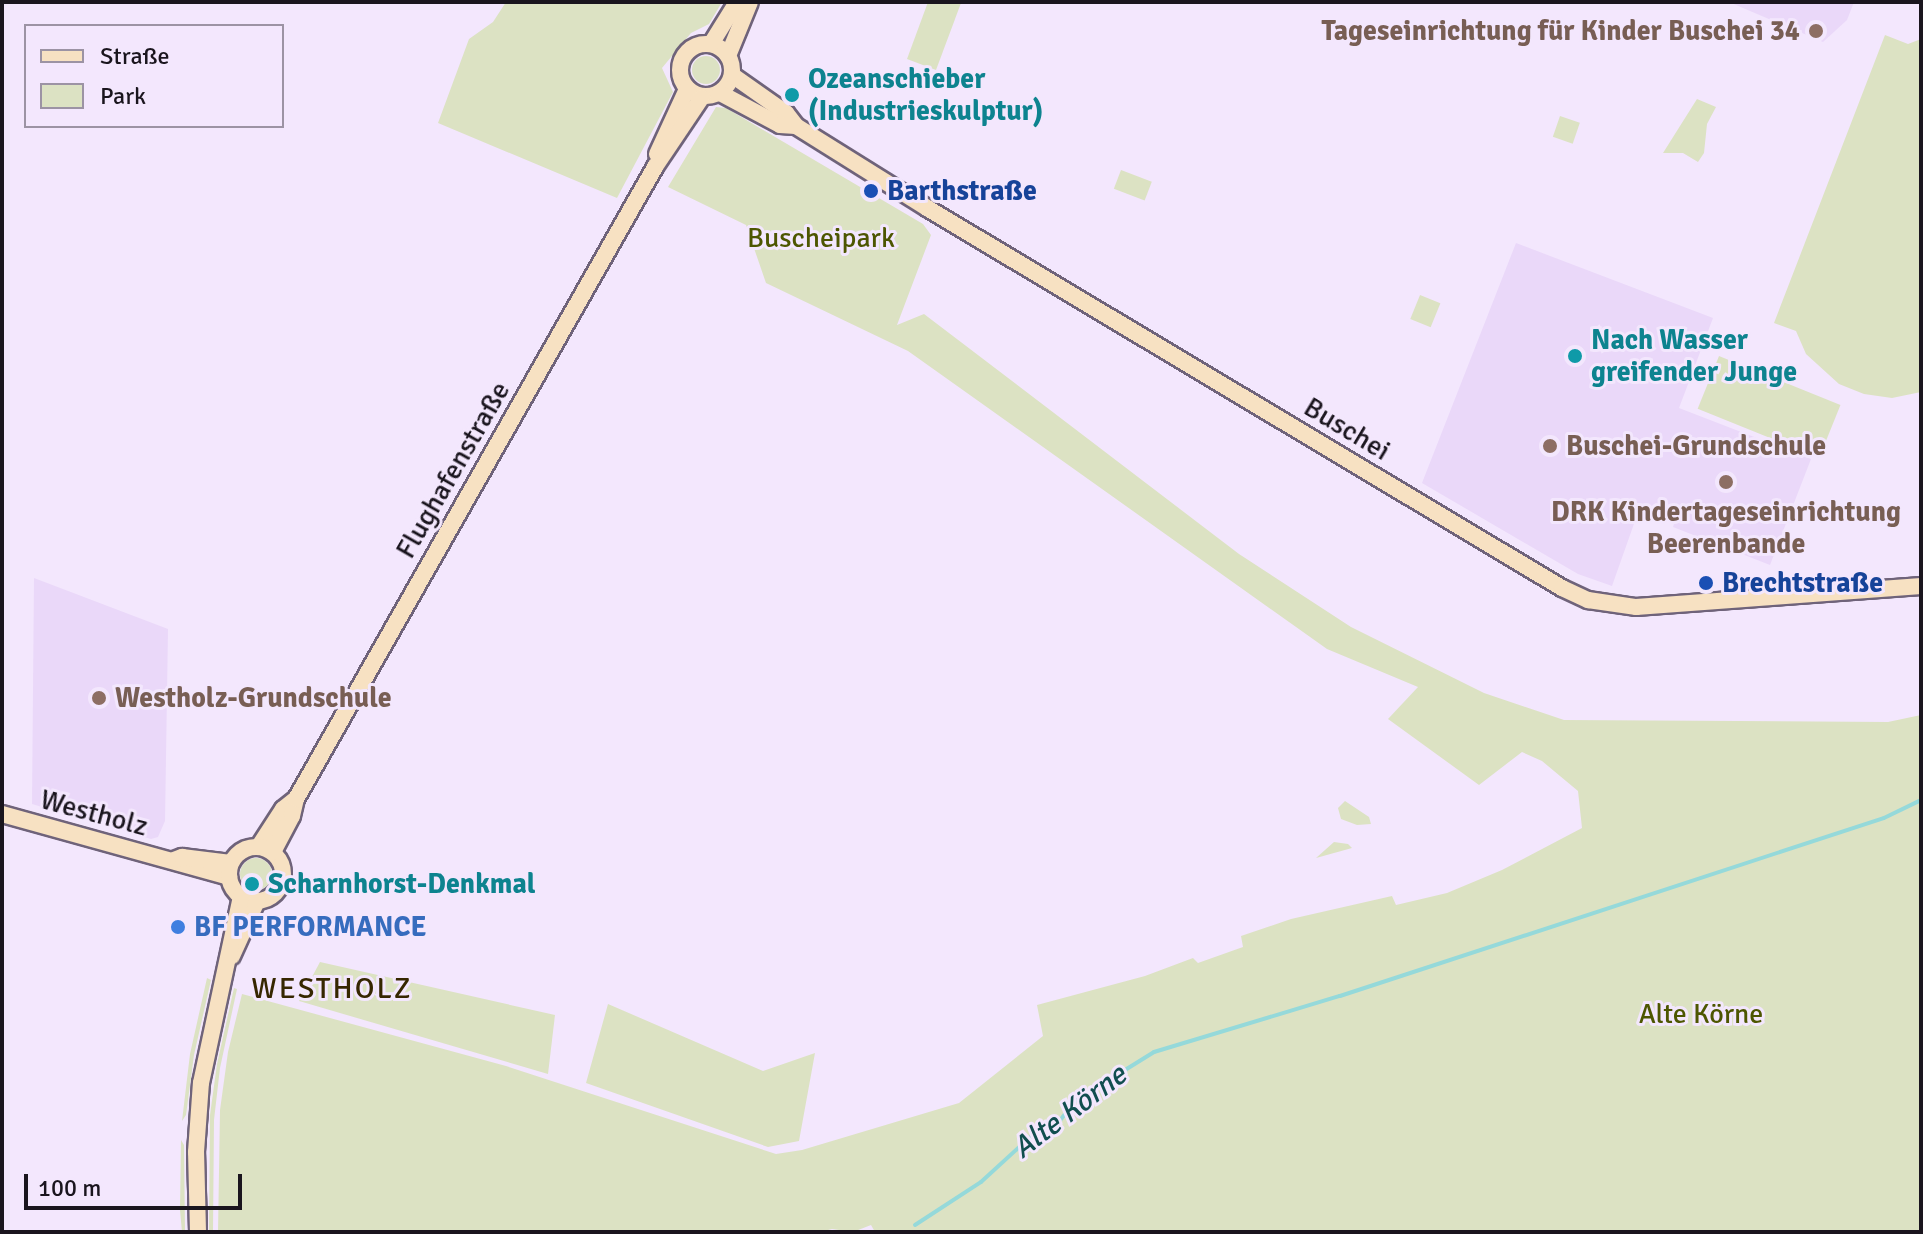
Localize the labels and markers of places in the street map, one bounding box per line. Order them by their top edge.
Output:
place label: Tageseinrichtung für Kinder Buschei 34 [1322,14,1800,48]
marker: Tageseinrichtung für Kinder Buschei 34 [1807,22,1825,40]
place label: Ozeanschieber (Industrieskulptur) [808,62,1043,128]
marker: Ozeanschieber (Industrieskulptur) [783,86,801,104]
place label: Barthstraße [887,174,1037,208]
marker: Barthstraße [862,182,880,200]
place label: Nach Wasser greifender Junge [1591,323,1797,389]
marker: Nach Wasser greifender Junge [1566,347,1584,365]
place label: Buschei-Grundschule [1566,429,1826,463]
marker: Buschei-Grundschule [1541,437,1559,455]
marker: DRK Kindertageseinrichtung Beerenbande [1717,473,1735,491]
place label: DRK Kindertageseinrichtung Beerenbande [1551,495,1901,561]
place label: Brechtstraße [1722,566,1883,600]
marker: Brechtstraße [1697,574,1715,592]
place label: Westholz-Grundschule [115,681,392,715]
marker: Westholz-Grundschule [90,689,108,707]
place label: Scharnhorst-Denkmal [268,867,536,901]
marker: Scharnhorst-Denkmal [243,875,261,893]
place label: BF PERFORMANCE [194,910,426,944]
marker: BF PERFORMANCE [169,918,187,936]

